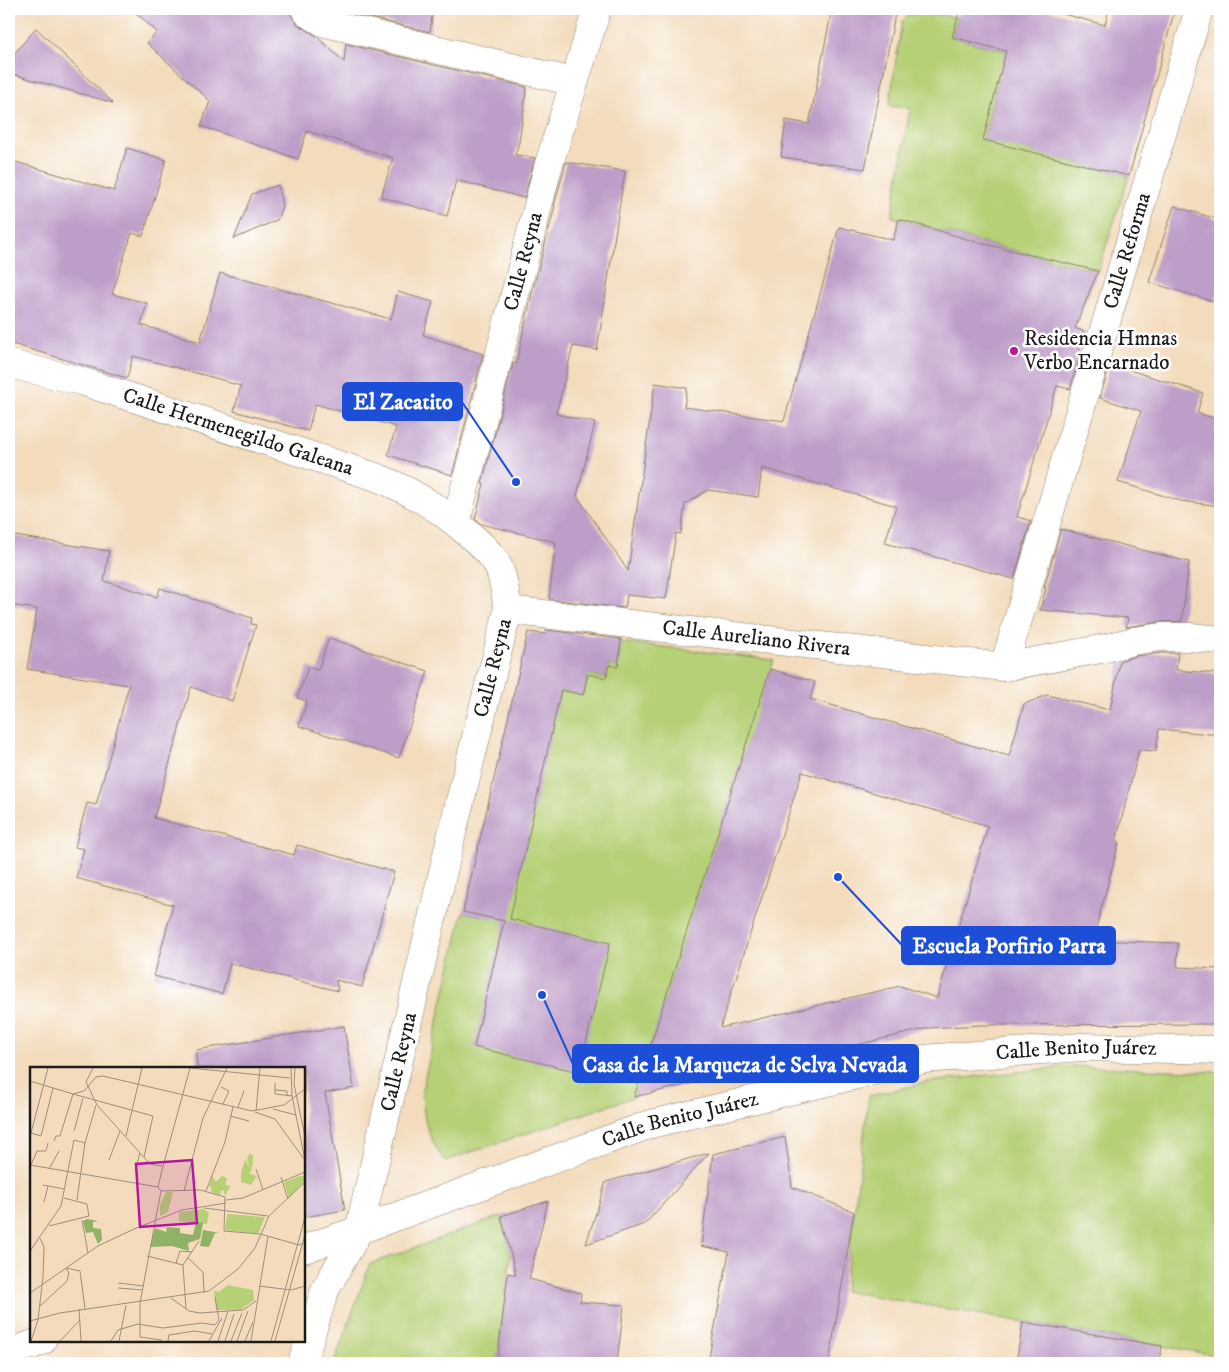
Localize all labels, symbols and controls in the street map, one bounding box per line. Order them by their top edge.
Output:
street label: Calle Reforma [1098,189,1157,312]
street label: Calle Reyna [498,209,549,314]
place label: Residencia Hmnas Verbo Encarnado [1023,326,1177,376]
marker: Residencia Hmnas Verbo Encarnado [1008,345,1020,357]
street label: Calle Hermenegildo Galeana [119,382,357,482]
callout: El Zacatito [343,383,462,420]
text: El Zacatito [353,389,453,416]
street label: Calle Aureliano Rivera [661,615,852,662]
street label: Calle Reyna [468,616,518,720]
callout: Escuela Porfirio Parra [902,927,1115,964]
text: Escuela Porfirio Parra [912,933,1106,960]
street label: Calle Reyna [375,1010,423,1114]
street label: Calle Benito Juárez [995,1034,1157,1067]
callout: Casa de la Marqueza de Selva Nevada [573,1045,918,1082]
text: Casa de la Marqueza de Selva Nevada [583,1052,908,1079]
inset map [30,1067,305,1342]
street label: Calle Benito Juárez [598,1086,761,1154]

